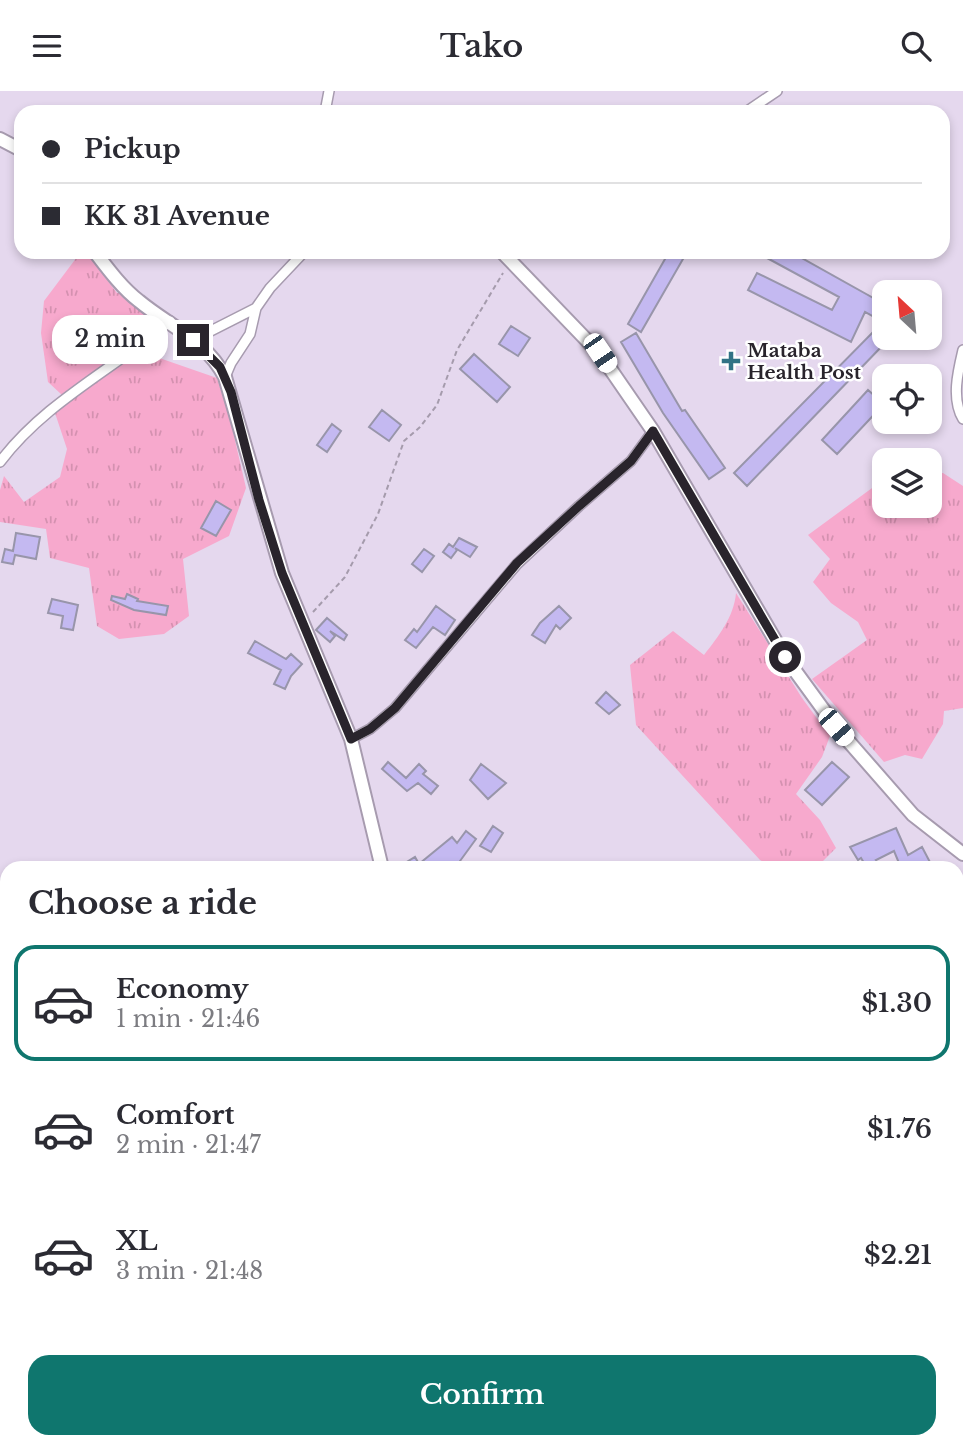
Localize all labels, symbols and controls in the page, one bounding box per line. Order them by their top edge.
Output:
text: Tako [440,26,523,66]
icon: menu [28,27,66,65]
icon: search [897,27,935,65]
text: Pickup [84,133,181,165]
text: KK 31 Avenue [84,200,270,232]
north arrow [872,280,942,350]
map controls [872,280,942,518]
callout: 2 min [53,315,168,365]
route end [177,324,209,356]
text: 2 min [75,325,145,353]
car [580,330,621,376]
place label: Mataba Health Post [747,339,862,384]
marker: Mataba Health Post [721,351,741,371]
button: locate [872,364,942,434]
button: layers [872,448,942,518]
route start [769,641,801,673]
car [815,704,858,750]
text: Choose a ride [28,883,257,923]
icon: car [32,972,95,1035]
text: Economy [116,973,249,1005]
text: $1.30 [862,987,932,1019]
text: 1 min · 21:46 [116,1005,260,1033]
icon: car [32,1098,95,1161]
text: Comfort [116,1099,234,1131]
text: $1.76 [867,1113,932,1145]
text: 2 min · 21:47 [116,1131,261,1159]
icon: car [32,1224,95,1287]
text: XL [116,1225,158,1257]
text: $2.21 [864,1239,932,1271]
text: 3 min · 21:48 [116,1257,263,1285]
button: Confirm [28,1355,936,1435]

